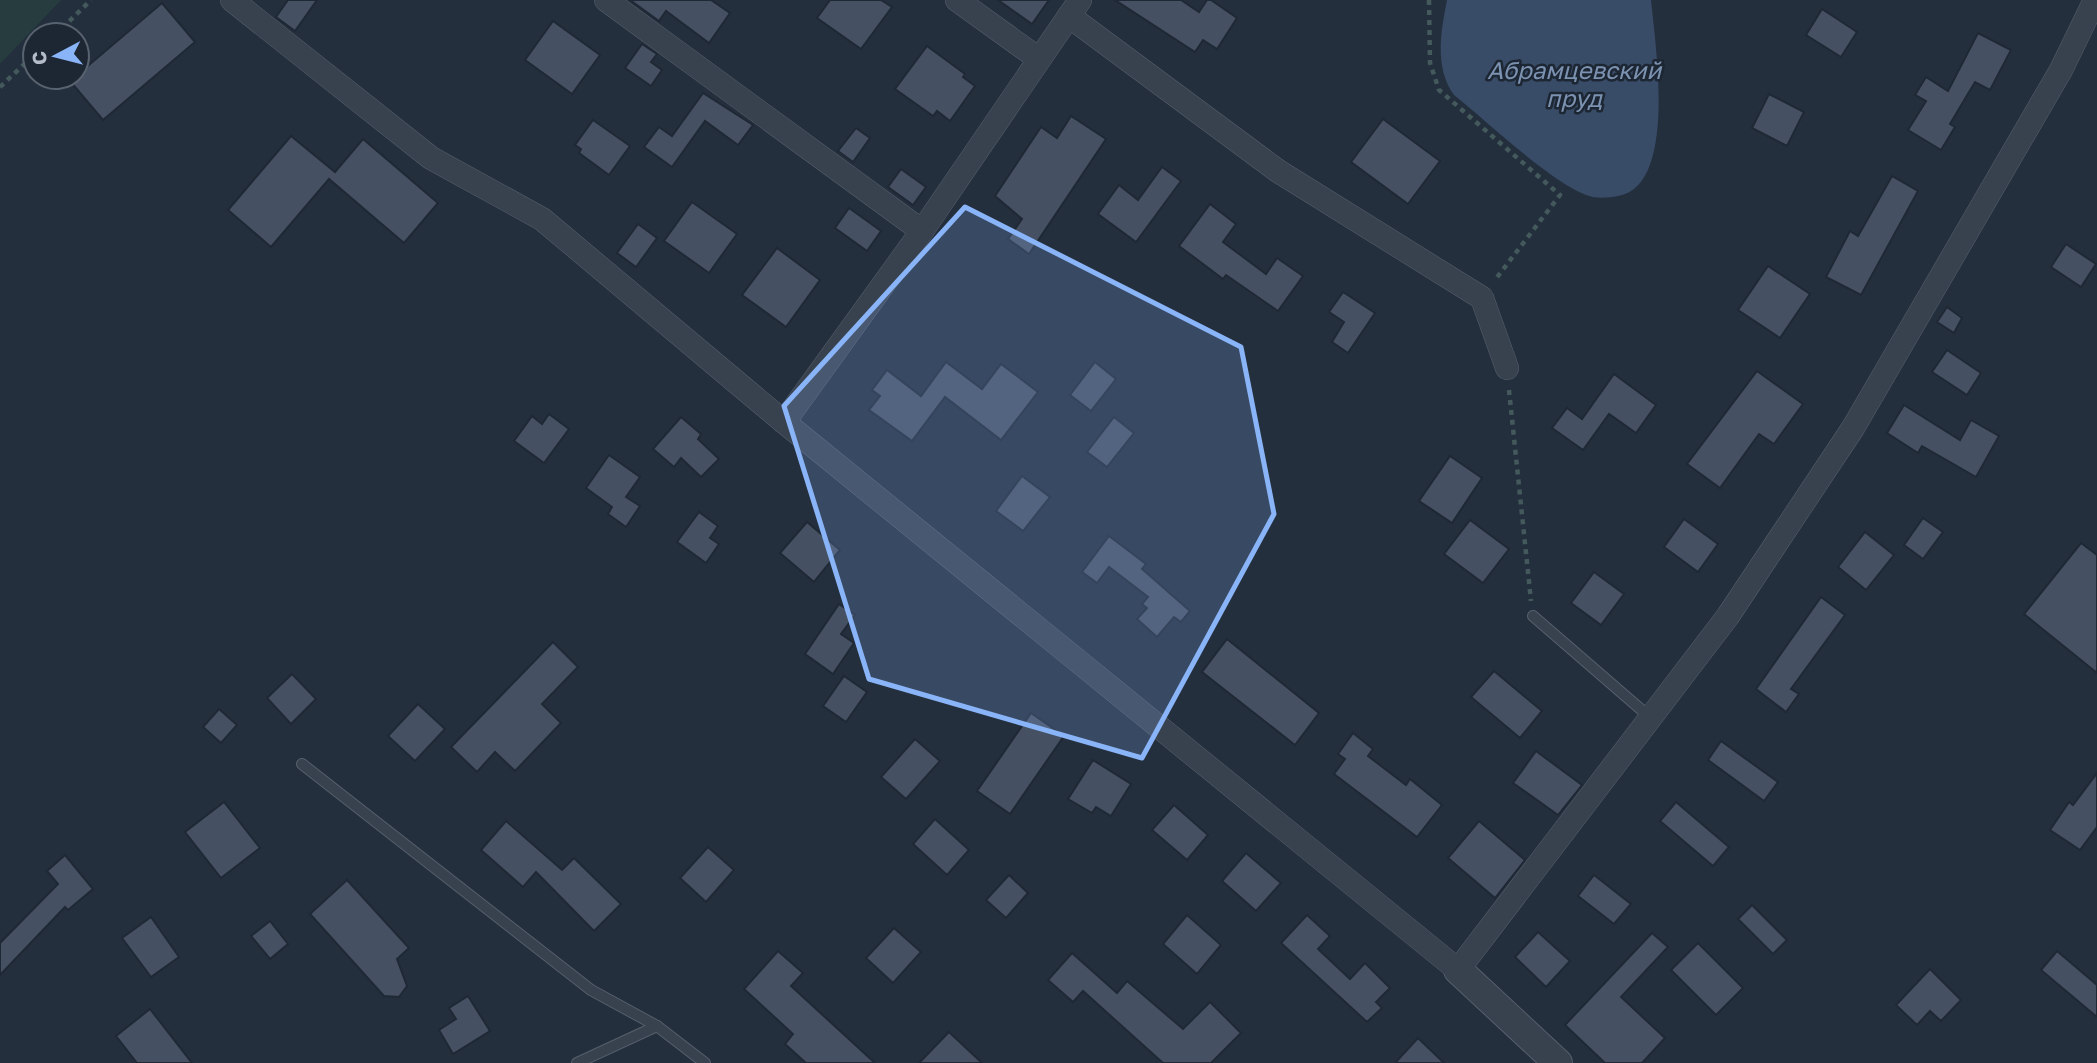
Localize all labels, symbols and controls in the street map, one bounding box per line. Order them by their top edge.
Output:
north arrow [21,21,91,91]
text: С [26,50,51,66]
water label: Абрамцевский пруд [1487,55,1662,113]

